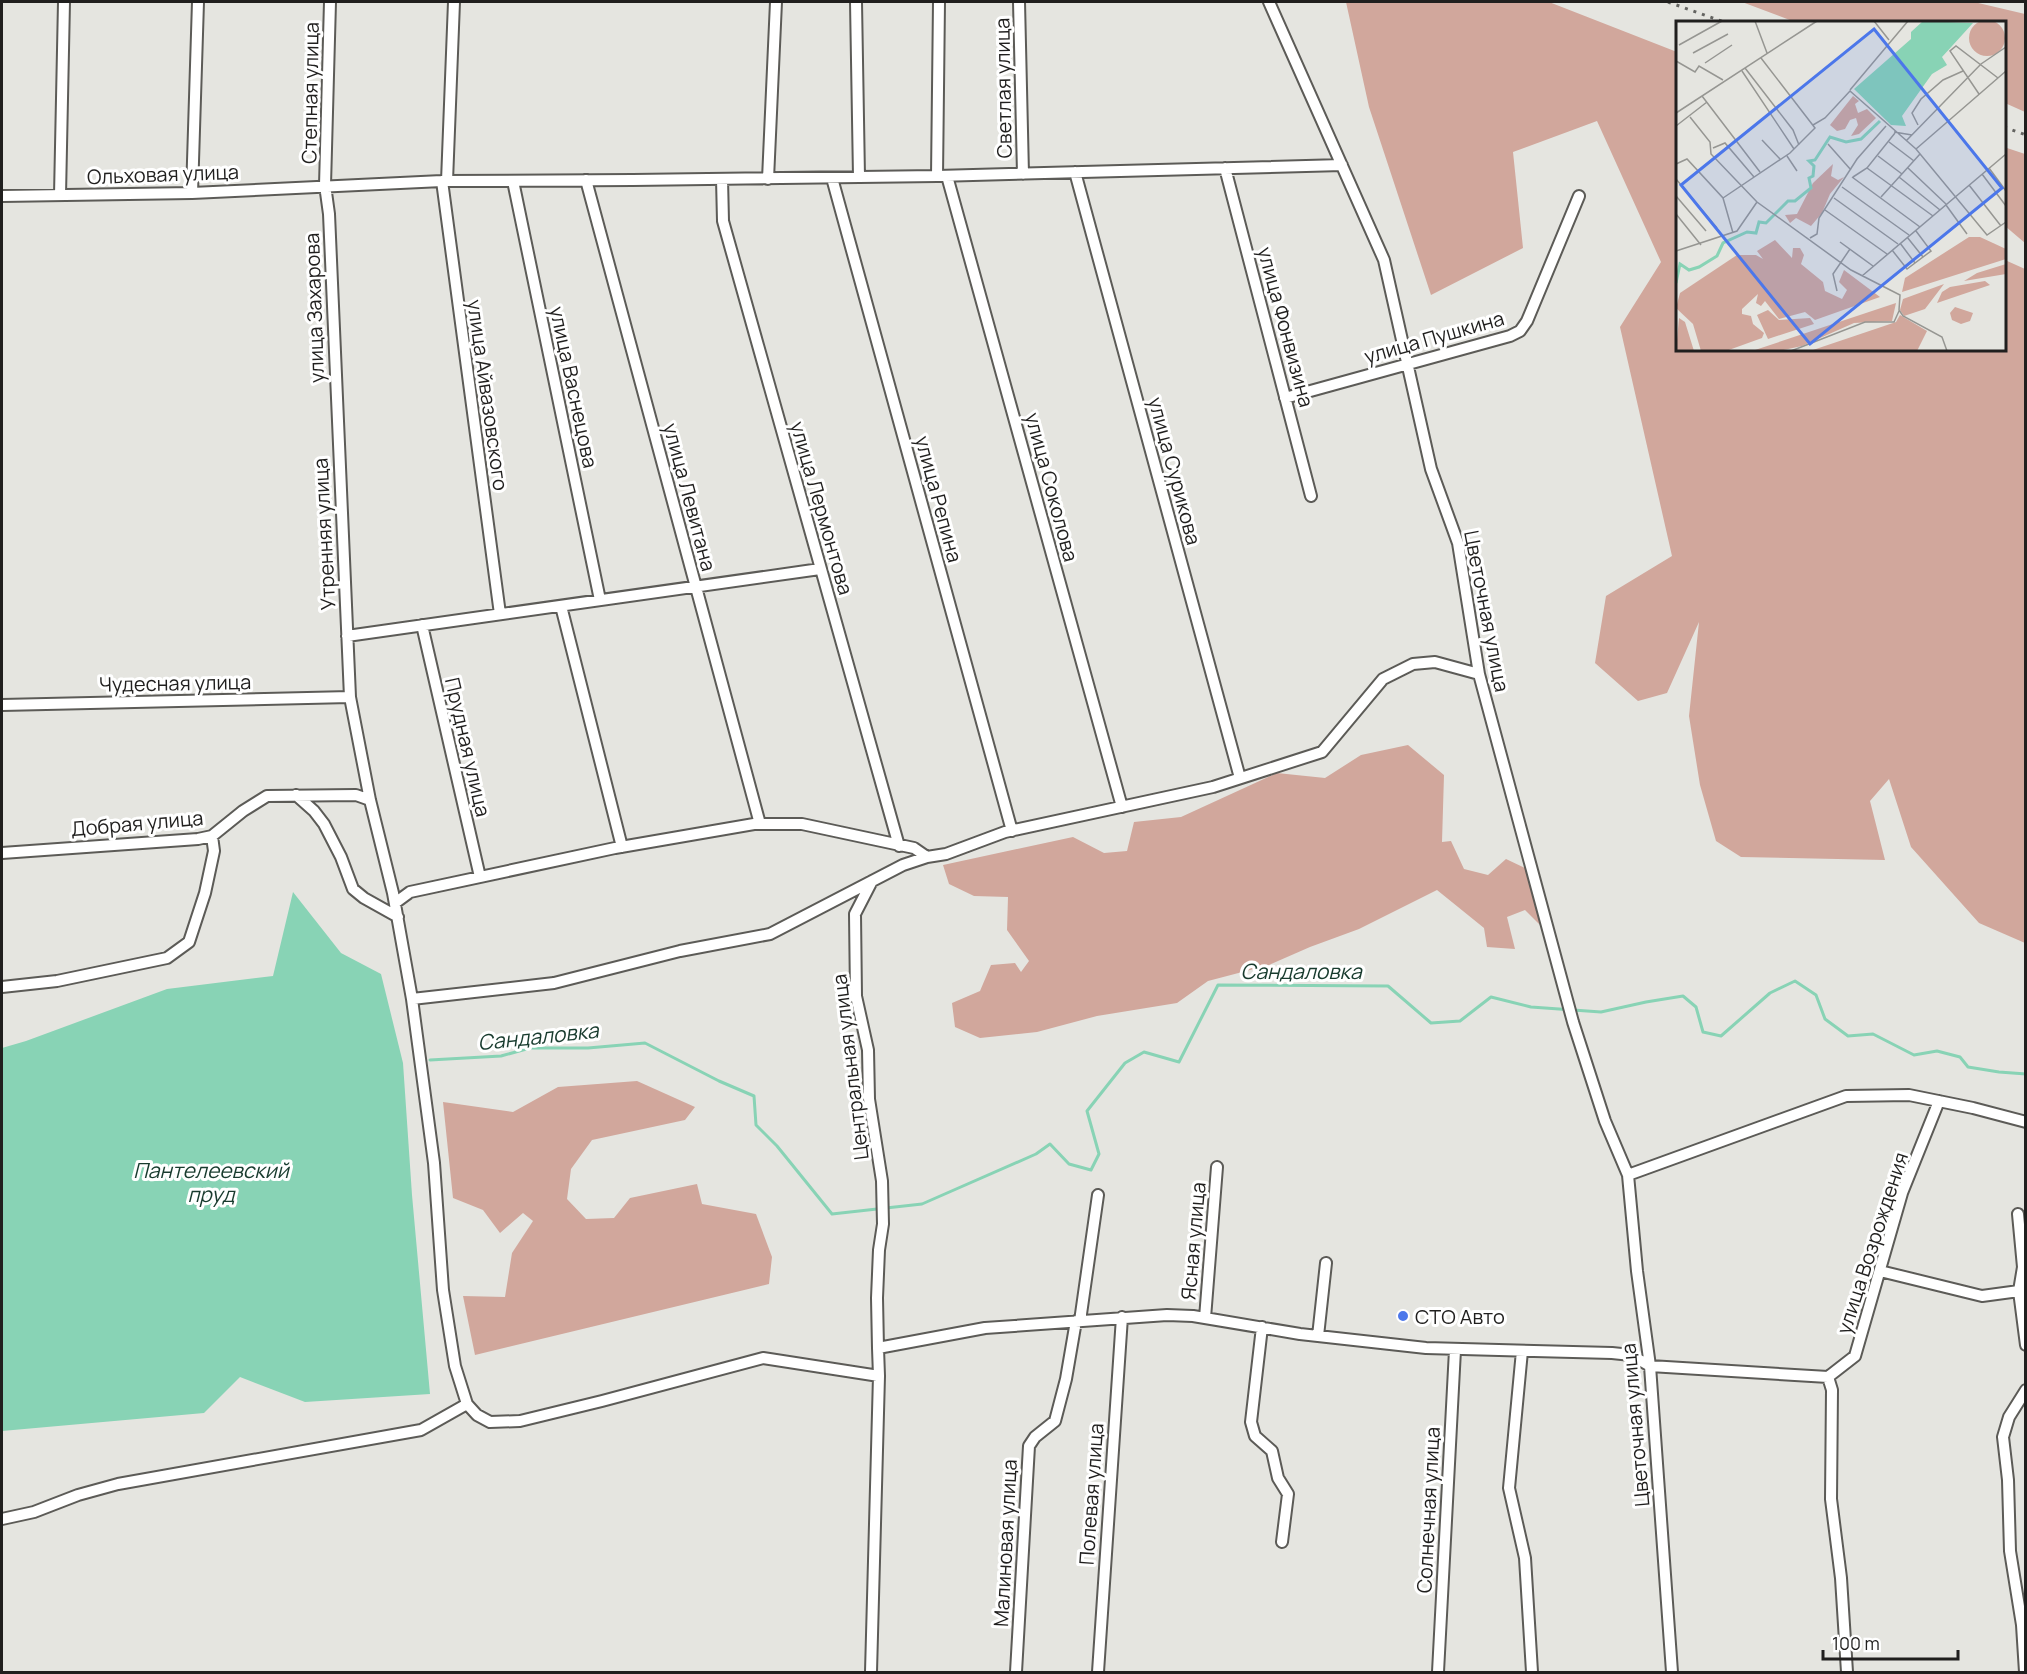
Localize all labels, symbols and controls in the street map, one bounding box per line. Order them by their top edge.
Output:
street label: Светлая улица [988,17,1018,159]
inset map [1676,21,2006,351]
street label: Степная улица [295,22,325,164]
street label: Ольховая улица [87,158,239,190]
street label: улица Захарова [298,232,330,384]
street label: улица Фонвизина [1252,244,1320,410]
street label: улица Айвазовского [461,298,515,492]
street label: улица Васнецова [544,304,604,470]
street label: улица Пушкина [1361,304,1507,370]
street label: улица Сурикова [1142,394,1208,548]
street label: улица Соколова [1019,409,1085,565]
street label: улица Лермонтова [784,418,860,598]
street label: улица Левитана [657,420,723,574]
street label: улица Репина [909,433,969,565]
street label: Утренняя улица [307,457,341,611]
street label: Цветочная улица [1458,528,1516,694]
street label: Чудесная улица [99,668,251,698]
street label: Прудная улица [439,675,497,819]
street label: Добрая улица [70,804,204,842]
water label: Сандаловка [1240,957,1363,985]
street label: Центральная улица [825,972,875,1162]
water label: Сандаловка [476,1016,601,1056]
street label: улица Возрождения [1830,1149,1914,1337]
water label: Пантелеевский пруд [133,1156,291,1208]
street label: Ясная улица [1174,1181,1212,1301]
place label: СТО Авто [1415,1303,1505,1330]
marker: СТО Авто [1396,1309,1410,1323]
street label: Цветочная улица [1614,1342,1656,1508]
street label: Полевая улица [1073,1422,1109,1566]
street label: Солнечная улица [1410,1426,1446,1594]
street label: Малиновая улица [987,1458,1023,1628]
scale bar [1823,1623,1958,1661]
text: 100 m [1832,1631,1880,1655]

